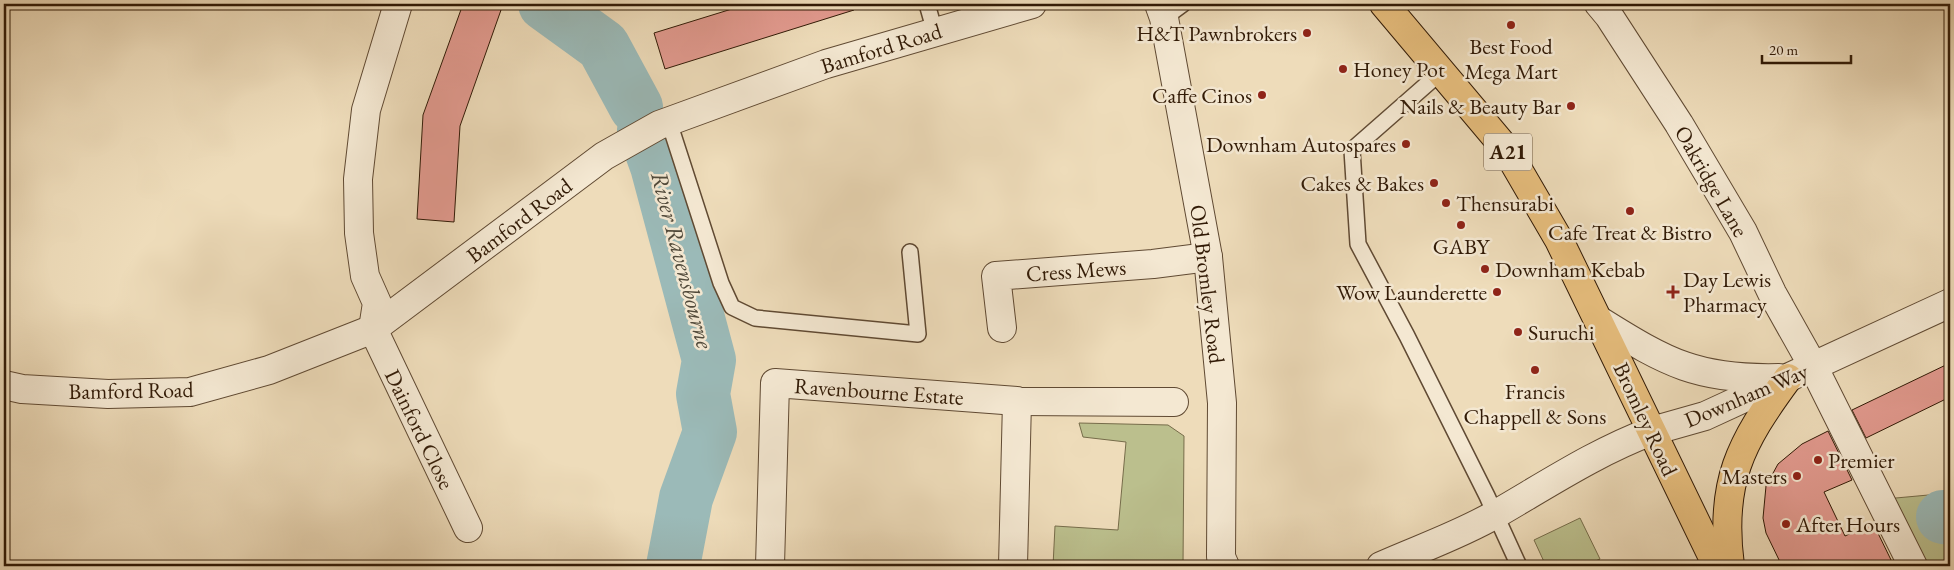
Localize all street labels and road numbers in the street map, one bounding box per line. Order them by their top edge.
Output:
street label: Bamford Road [817,16,946,81]
street label: Oakridge Lane [1668,120,1755,243]
road number: A21 [1484,134,1532,170]
street label: Bamford Road [461,171,579,270]
street label: Old Bromley Road [1183,203,1232,366]
street label: Cress Mews [1025,253,1127,288]
street label: Downham Way [1680,356,1813,435]
street label: Bromley Road [1607,358,1685,482]
street label: Dainford Close [378,364,461,494]
street label: Ravenbourne Estate [793,371,965,412]
street label: Bamford Road [68,375,195,406]

